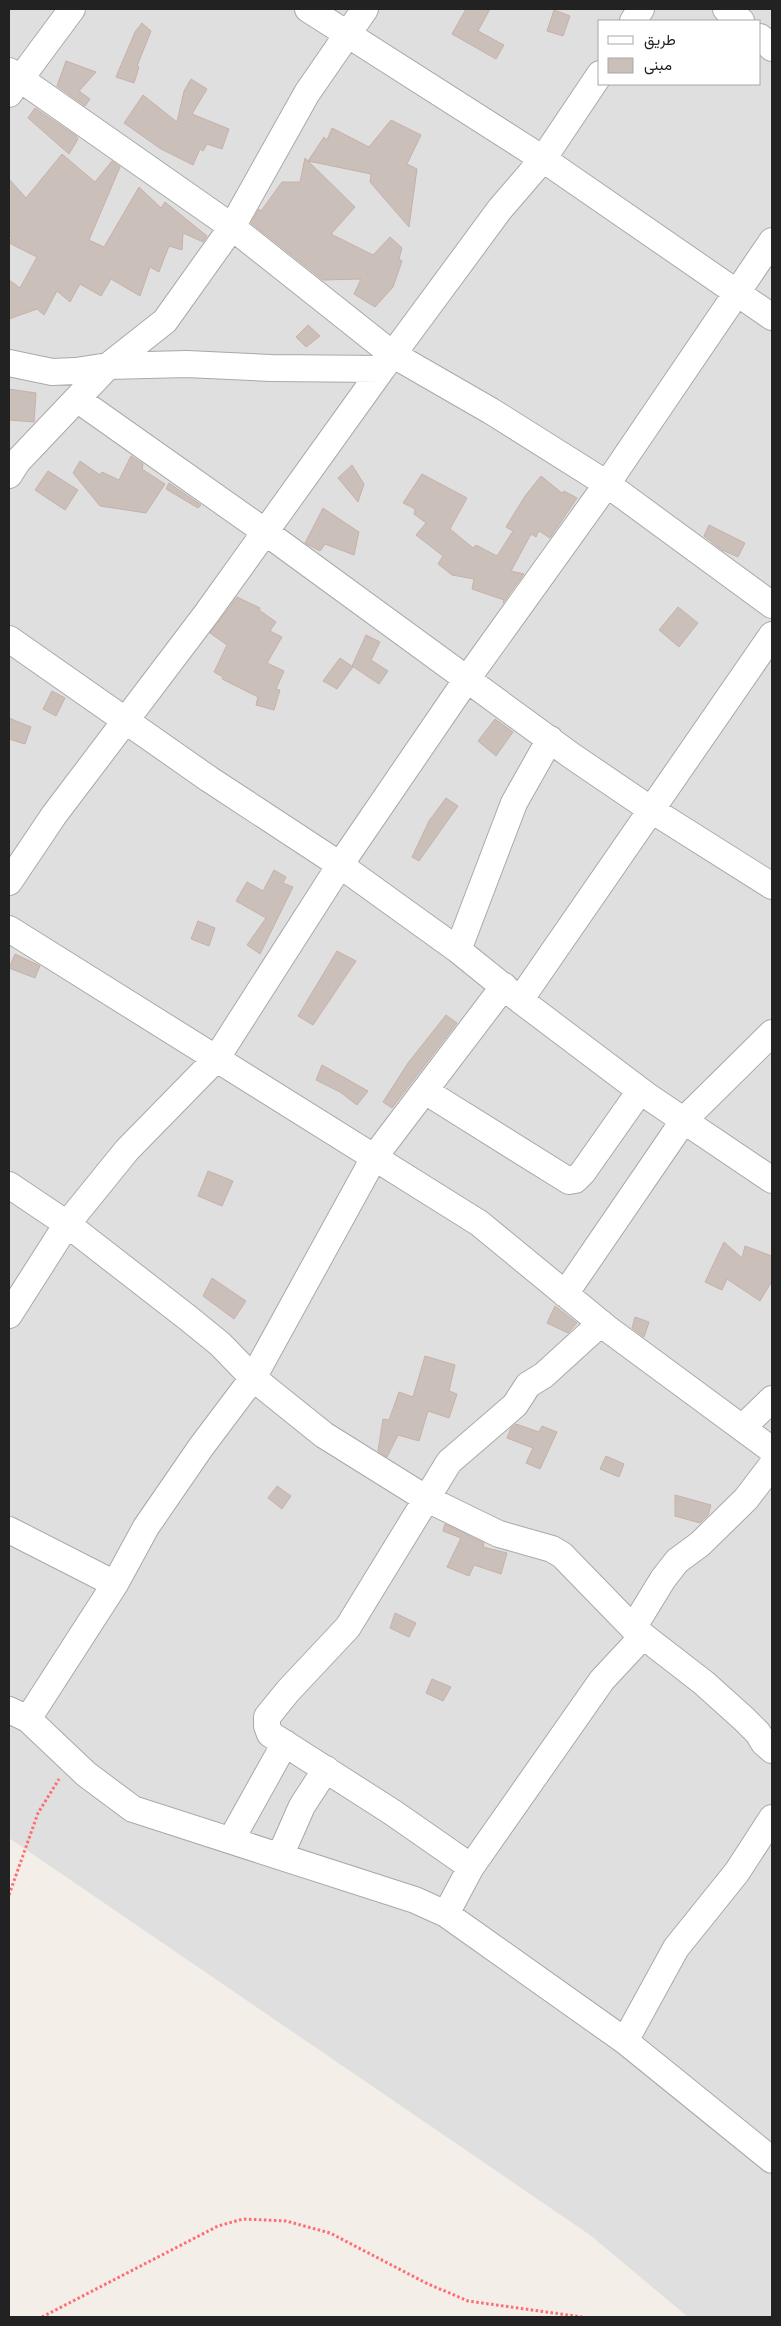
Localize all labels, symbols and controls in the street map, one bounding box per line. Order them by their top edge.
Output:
legend [598,20,761,85]
text: طريق [644,30,676,50]
text: مبنى [644,55,672,75]

